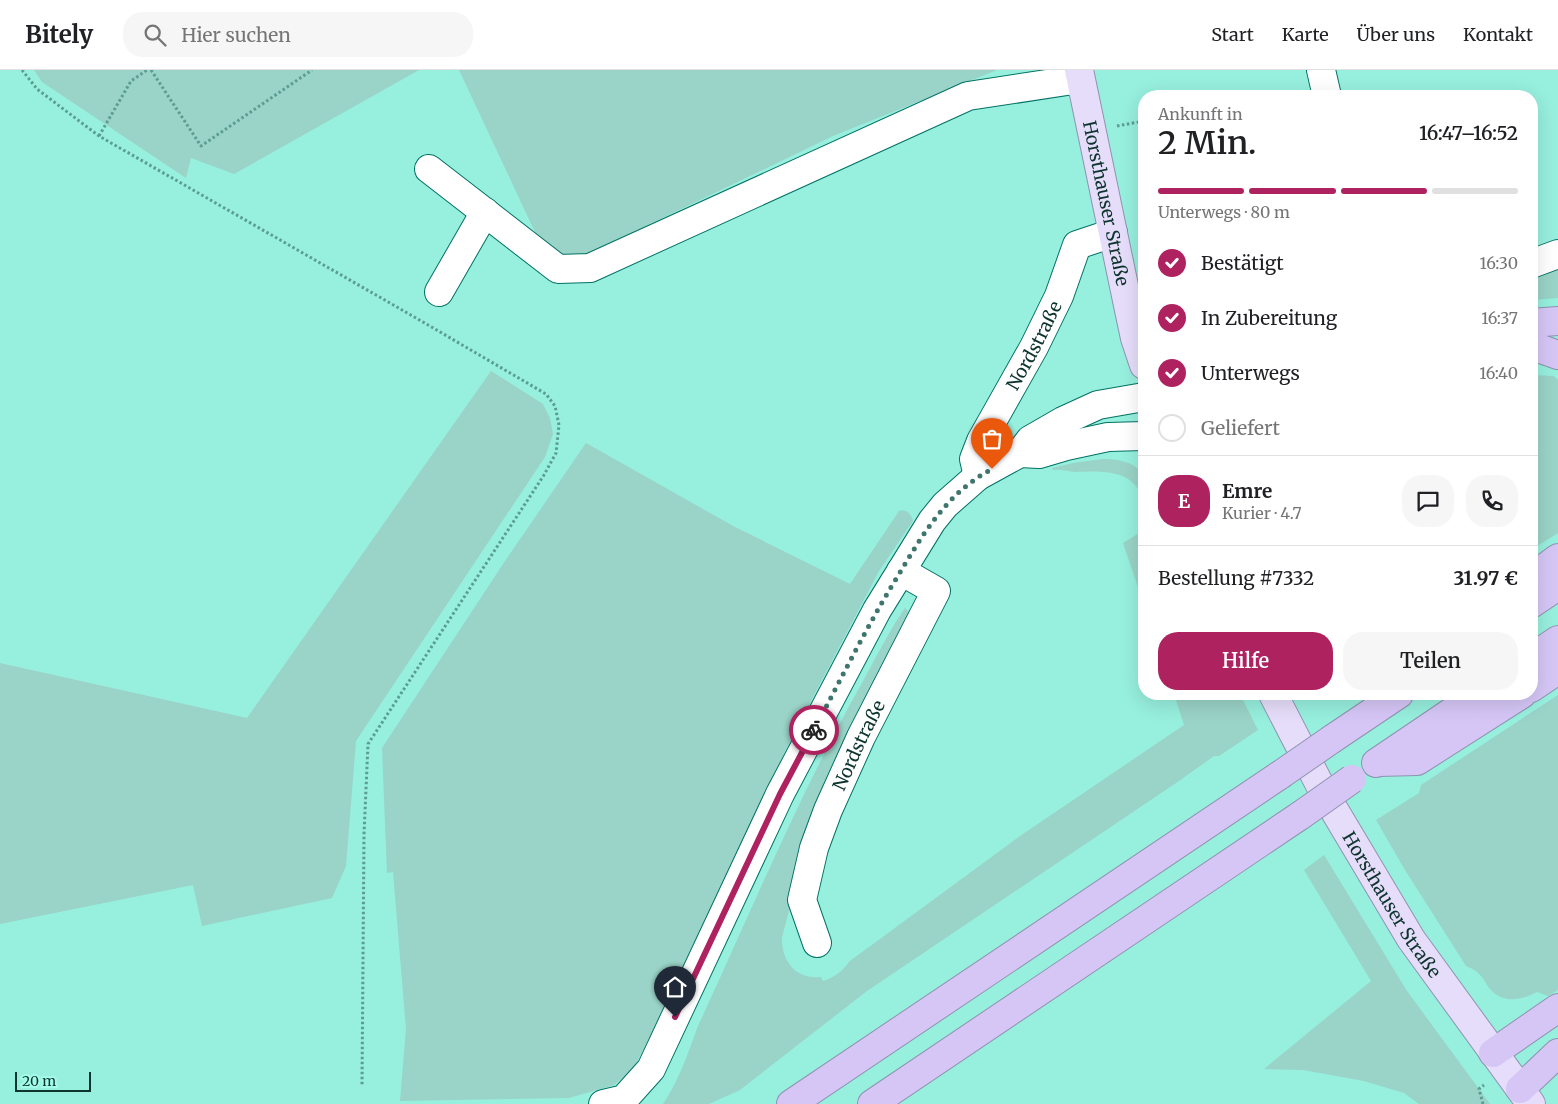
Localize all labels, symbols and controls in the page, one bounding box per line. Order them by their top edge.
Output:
search box [123,12,473,57]
text: Bitely [25,19,93,50]
icon: search [141,21,169,49]
text: Hier suchen [181,23,291,47]
text: Start [1211,23,1254,46]
text: Karte [1282,23,1329,46]
text: Über uns [1357,23,1435,46]
text: Kontakt [1463,23,1533,46]
text: Ankunft in [1158,104,1243,124]
street label: Horsthauser Straße [1078,119,1135,288]
text: 16:47–16:52 [1419,121,1518,145]
text: 2 Min. [1158,123,1256,163]
text: Unterwegs · 80 m [1158,202,1290,222]
icon: check [1158,249,1186,277]
text: Bestätigt [1201,251,1284,275]
text: 16:30 [1480,253,1518,273]
street label: Nordstraße [1001,297,1066,394]
icon: check [1158,304,1186,332]
text: In Zubereitung [1201,306,1337,330]
text: 16:37 [1481,308,1518,328]
icon: check [1158,359,1186,387]
text: Unterwegs [1201,361,1300,385]
text: 16:40 [1479,363,1518,383]
text: Geliefert [1201,416,1280,440]
pin [971,418,1013,469]
icon: bag [978,425,1006,453]
button: chat [1402,475,1454,527]
button: phone [1466,475,1518,527]
text: Emre [1222,479,1272,503]
text: E [1178,489,1190,513]
text: Kurier · 4.7 [1222,503,1302,523]
text: Bestellung #7332 [1158,566,1314,590]
text: 31.97 € [1453,566,1518,590]
button: Hilfe [1158,632,1333,690]
button: Teilen [1343,632,1518,690]
street label: Nordstraße [827,696,890,794]
courier [789,705,839,755]
icon: bike [800,716,828,744]
street label: Horsthauser Straße [1338,827,1447,982]
pin [654,966,696,1017]
icon: home [661,973,689,1001]
scale bar [15,1069,91,1092]
text: 20 m [22,1072,56,1090]

